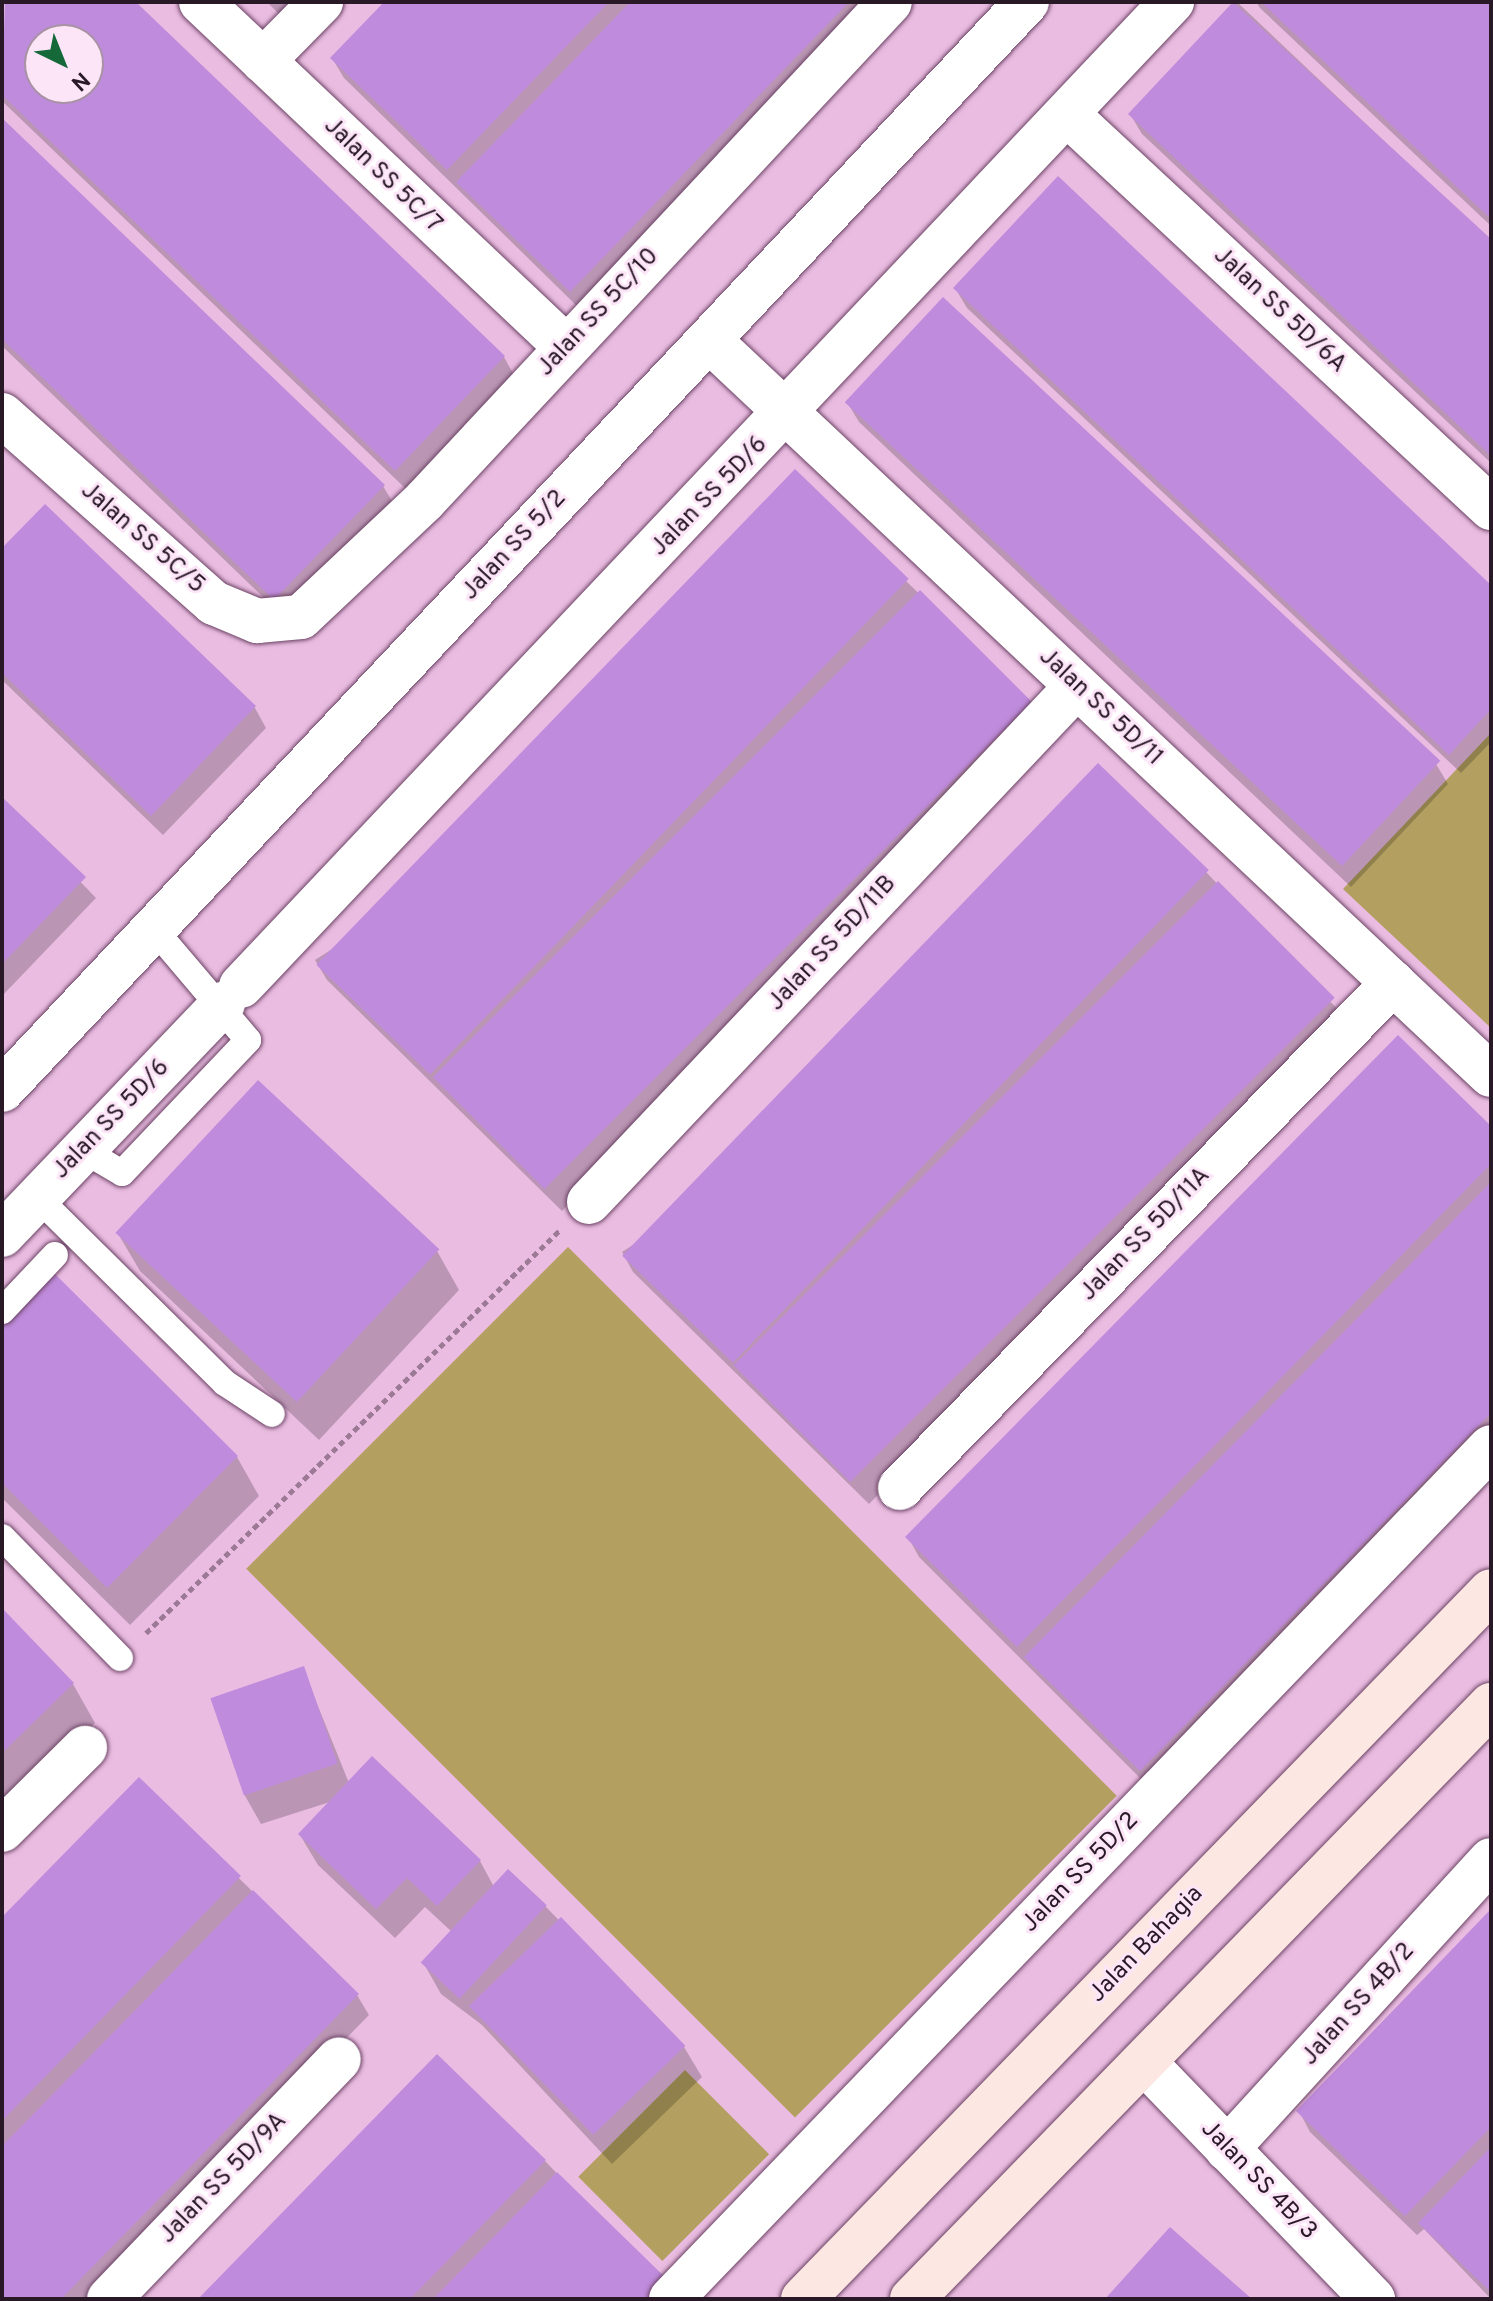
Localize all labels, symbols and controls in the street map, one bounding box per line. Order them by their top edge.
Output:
north arrow [24,24,104,104]
text: N [64,65,94,96]
street label: Jalan SS 5C/7 [317,112,447,240]
street label: Jalan SS 5D/6A [1207,242,1351,380]
street label: Jalan SS 5C/10 [532,243,666,383]
street label: Jalan SS 5D/6 [646,431,774,563]
street label: Jalan SS 5C/5 [74,477,210,601]
street label: Jalan SS 5/2 [457,485,573,607]
street label: Jalan SS 5D/11 [1032,643,1168,773]
street label: Jalan SS 5D/11B [763,870,903,1018]
street label: Jalan SS 5D/6 [48,1054,176,1186]
street label: Jalan SS 5D/11A [1075,1162,1217,1308]
street label: Jalan SS 5D/2 [1017,1807,1145,1939]
street label: Jalan Bahagia [1084,1880,1210,2010]
street label: Jalan SS 4B/2 [1296,1938,1422,2072]
street label: Jalan SS 5D/9A [154,2108,294,2250]
street label: Jalan SS 4B/3 [1194,2115,1322,2247]

